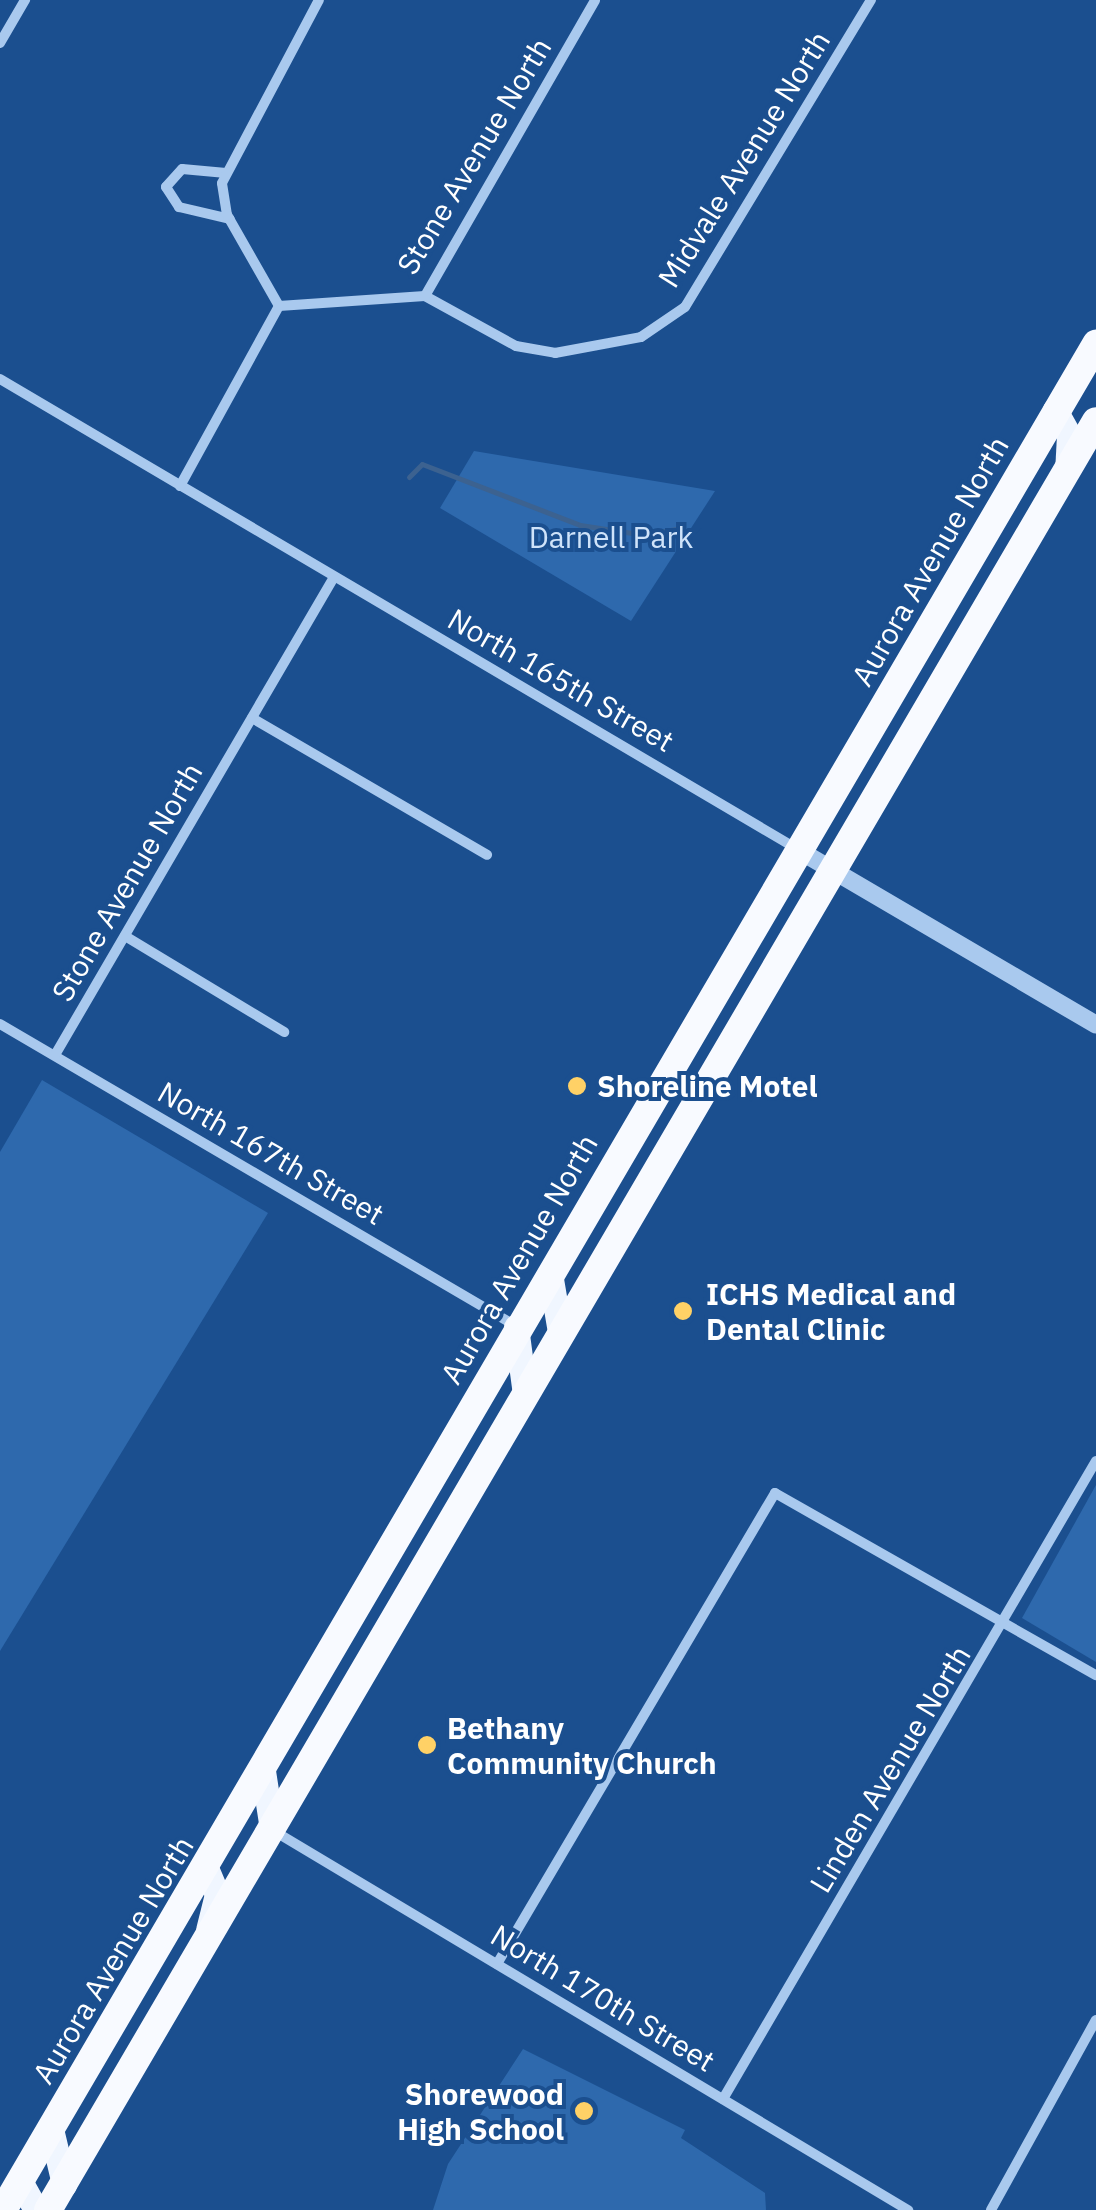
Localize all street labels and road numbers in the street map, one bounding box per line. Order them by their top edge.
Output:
street label: Midvale Avenue North [650,24,838,294]
street label: Stone Avenue North [389,31,559,281]
street label: Aurora Avenue North [844,430,1016,692]
street label: North 165th Street [442,601,680,759]
street label: Stone Avenue North [44,756,210,1008]
street label: North 167th Street [152,1074,390,1232]
street label: Aurora Avenue North [433,1128,605,1390]
street label: Linden Avenue North [802,1639,978,1899]
street label: Aurora Avenue North [25,1830,201,2090]
street label: North 170th Street [485,1917,721,2079]

